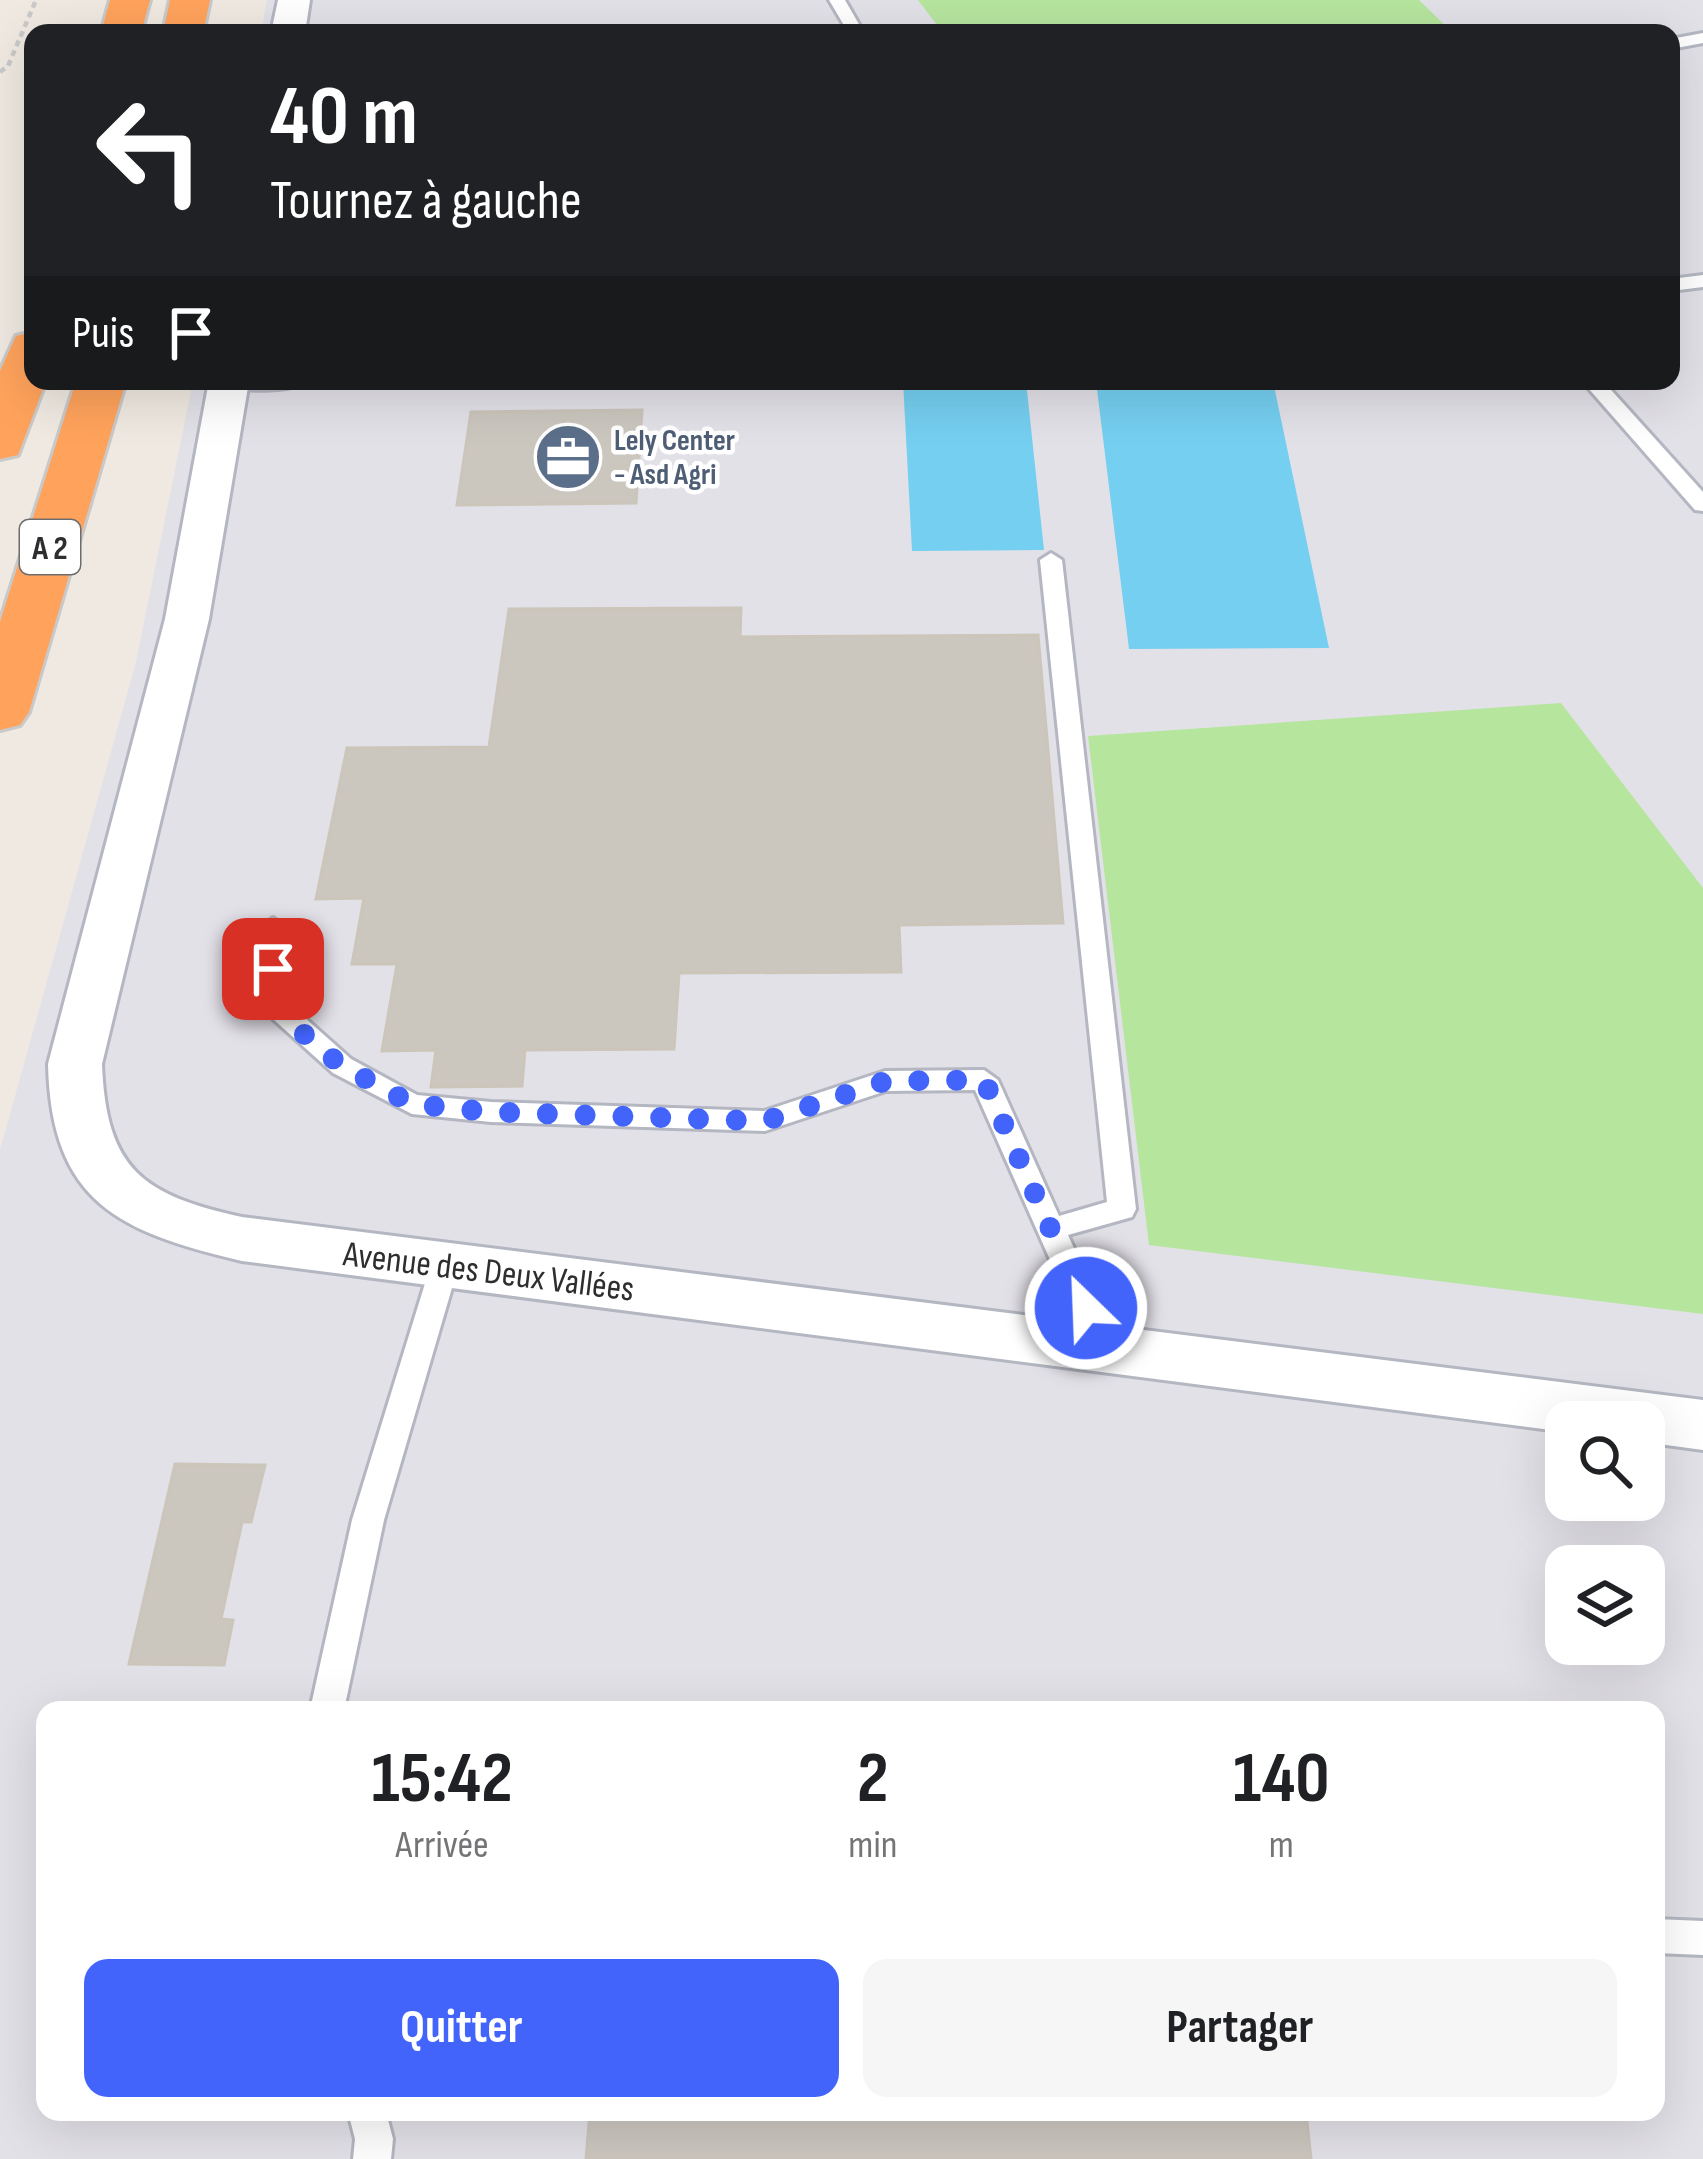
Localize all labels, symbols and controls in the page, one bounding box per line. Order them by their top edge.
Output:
text: 40 m [270,67,418,168]
icon: left [72,72,228,228]
text: Tournez à gauche [270,169,582,234]
icon: arrive [158,300,224,366]
text: Puis [72,306,134,361]
office icon: Lely Center - Asd Agri [533,422,603,492]
place label: Lely Center - Asd Agri [614,423,735,493]
road number: A 2 [20,520,80,574]
pin [222,918,324,1020]
icon: arrive [240,936,306,1002]
street label: Avenue des Deux Vallées [340,1233,636,1312]
position arrow [1023,1245,1149,1371]
map controls [1545,1401,1665,1665]
button: search [1545,1401,1665,1521]
button: layers [1545,1545,1665,1665]
text: 15:42 [372,1736,513,1823]
text: 2 [857,1736,889,1823]
text: 140 [1233,1736,1329,1823]
text: Arrivée [396,1822,489,1869]
text: min [848,1822,897,1869]
text: m [1269,1822,1294,1869]
button: Quitter [84,1959,839,2097]
button: Partager [863,1959,1617,2097]

